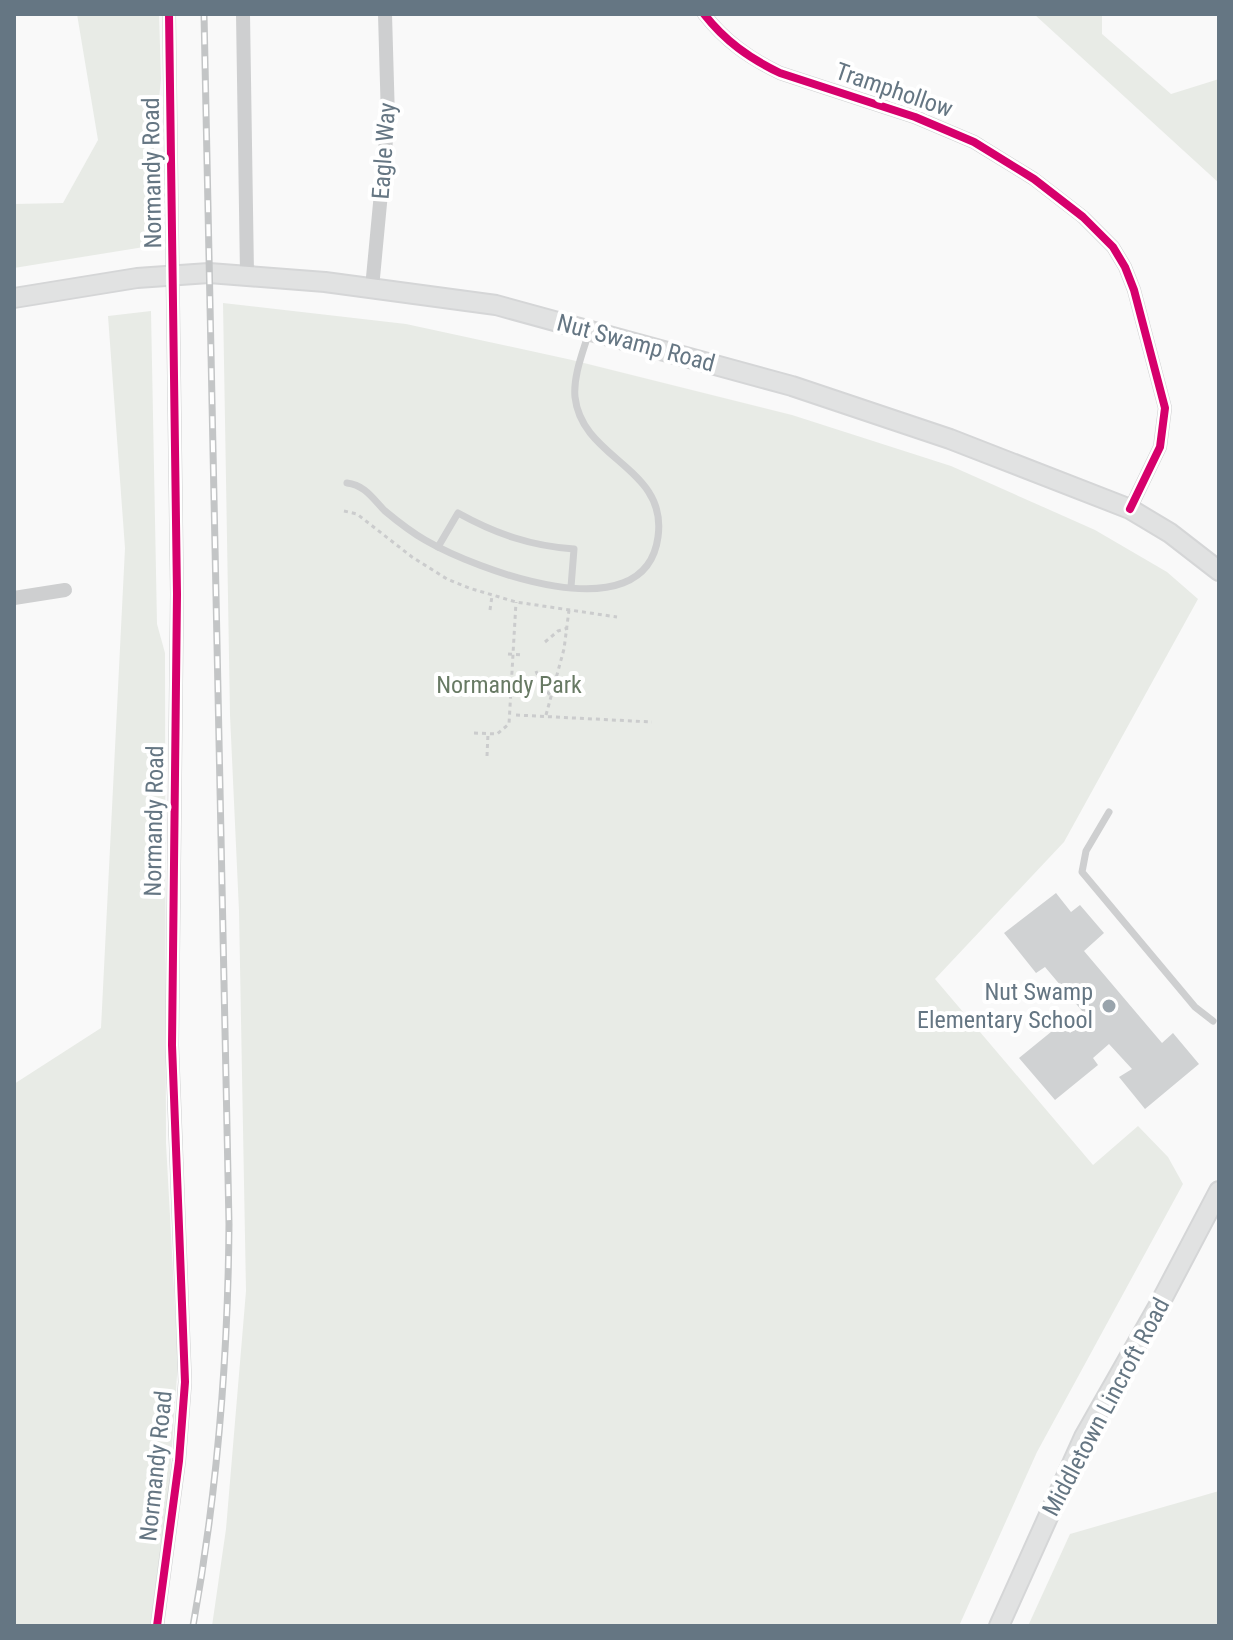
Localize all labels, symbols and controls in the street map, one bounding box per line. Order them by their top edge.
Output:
street label: Tramphollow [832,57,956,123]
street label: Normandy Road [137,97,167,249]
street label: Eagle Way [367,102,401,200]
street label: Nut Swamp Road [554,308,718,378]
park label: Normandy Park [436,671,582,699]
street label: Normandy Road [139,745,169,897]
place label: Nut Swamp Elementary School [917,978,1093,1034]
marker: Nut Swamp Elementary School [1100,997,1118,1015]
street label: Middletown Lincroft Road [1037,1293,1175,1521]
street label: Normandy Road [134,1389,178,1543]

